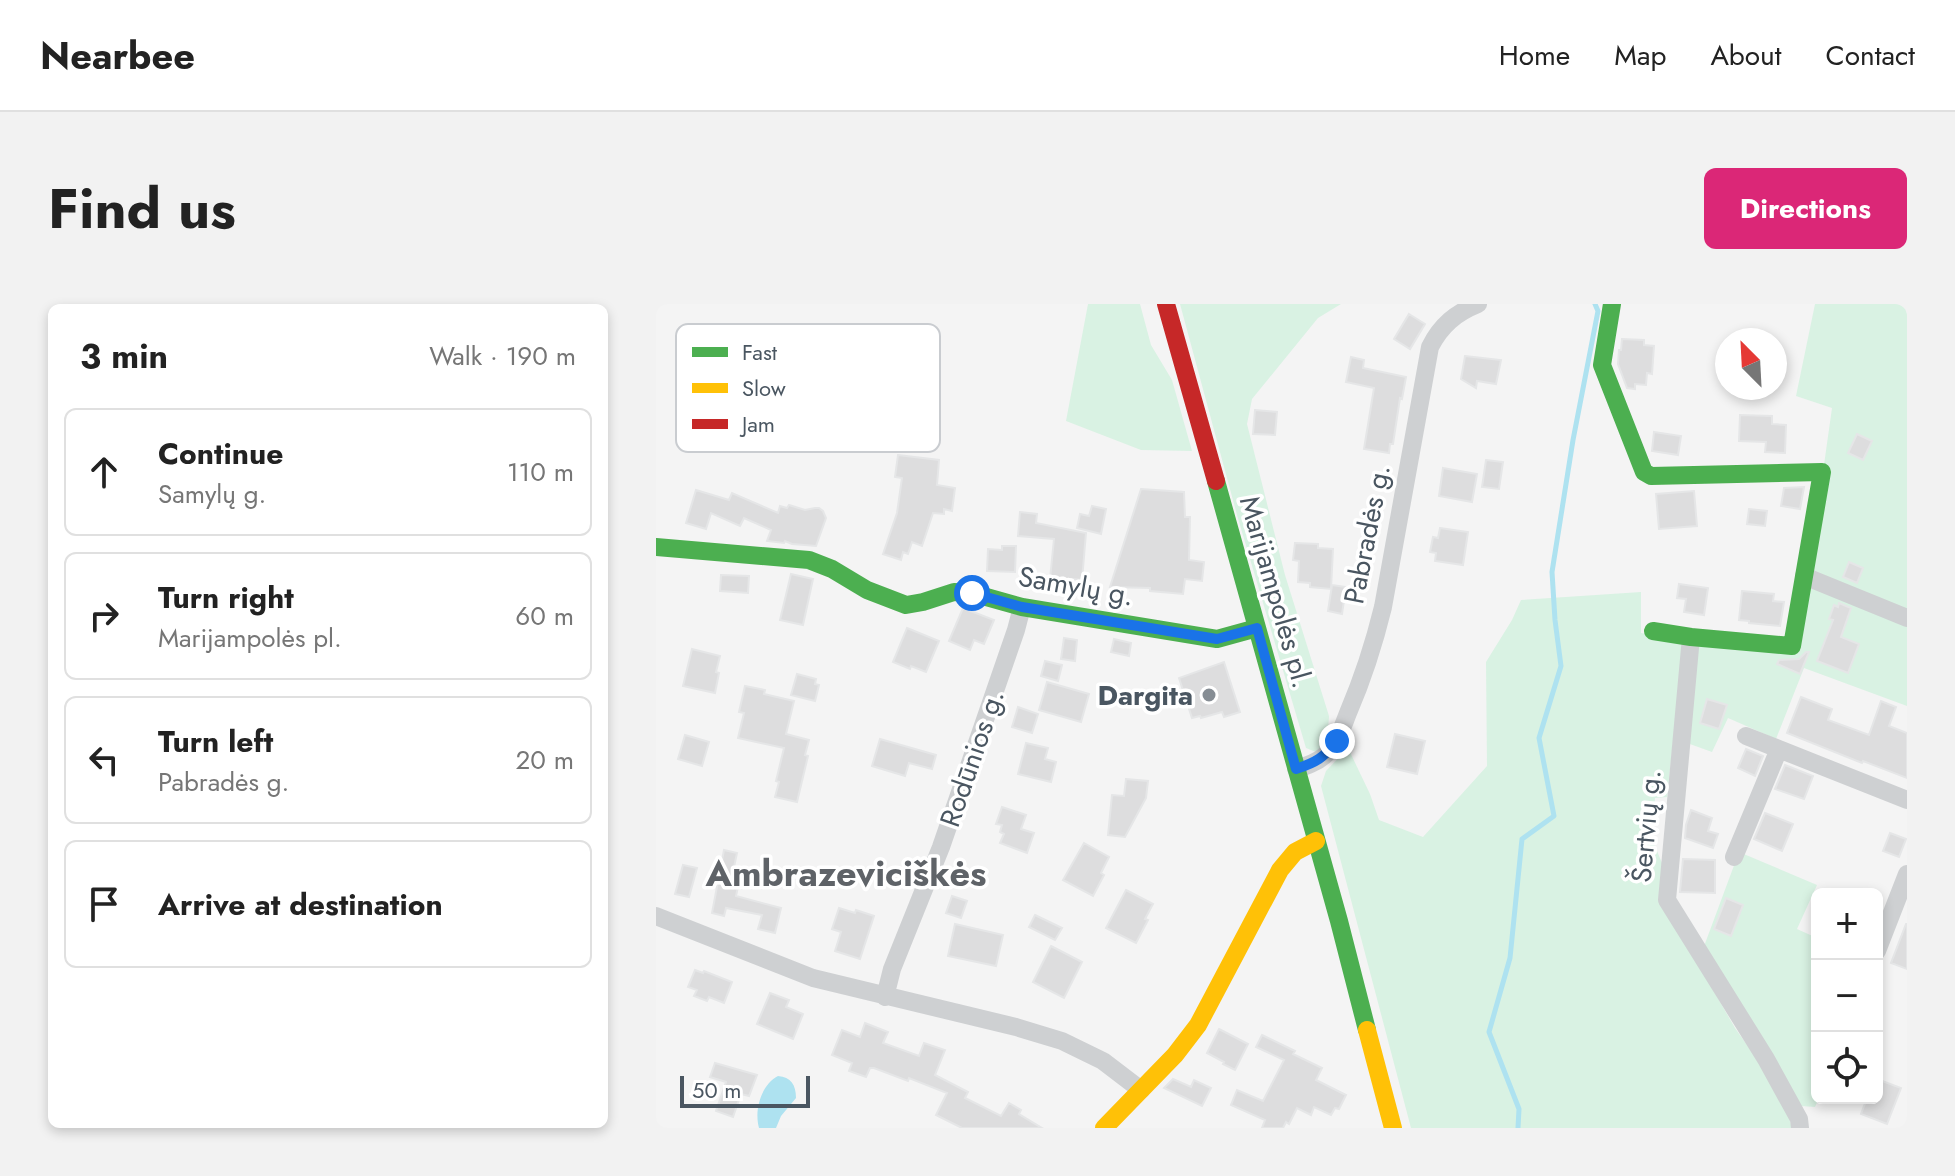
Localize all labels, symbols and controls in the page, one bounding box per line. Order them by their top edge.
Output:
text: Nearbee [40,28,195,83]
text: Home [1499,35,1570,76]
text: Map [1614,35,1666,76]
text: About [1710,35,1782,76]
text: Contact [1826,35,1915,76]
text: Find us [48,168,236,249]
button: Directions [1704,168,1907,249]
legend [676,324,940,452]
north arrow [1715,328,1787,400]
text: 3 min [80,332,168,381]
text: Fast [742,336,778,368]
text: Walk · 190 m [429,337,576,375]
text: Slow [742,372,786,404]
text: Jam [739,408,775,440]
text: Continue [158,432,284,475]
icon: ahead [82,450,126,494]
text: 110 m [507,453,574,491]
street label: Pabradės g. [1333,461,1401,607]
text: Samylų g. [158,475,266,513]
street label: Marijampolės pl. [1229,491,1323,693]
street label: Samylų g. [1015,556,1137,616]
route start [954,575,990,611]
text: Turn right [158,576,294,619]
icon: right [82,594,126,638]
text: 60 m [515,597,574,635]
text: Marijampolės pl. [158,619,342,657]
place label: Dargita [1097,675,1193,716]
street label: Rodūnios g. [929,684,1015,832]
marker: Dargita [1200,686,1218,704]
text: Turn left [158,720,273,763]
route end [1319,723,1355,759]
icon: left [82,738,126,782]
text: 20 m [516,741,574,779]
text: Pabradės g. [158,763,289,801]
street label: Šertvių g. [1621,768,1671,884]
district label: Ambrazeviciškės [704,847,987,899]
icon: arrive [82,882,126,926]
text: Arrive at destination [158,883,443,926]
map controls [1811,888,1883,1104]
button: + [1811,888,1883,960]
button: − [1811,960,1883,1032]
button: locate [1811,1032,1883,1104]
scale bar [680,1072,810,1108]
text: 50 m [692,1074,741,1106]

